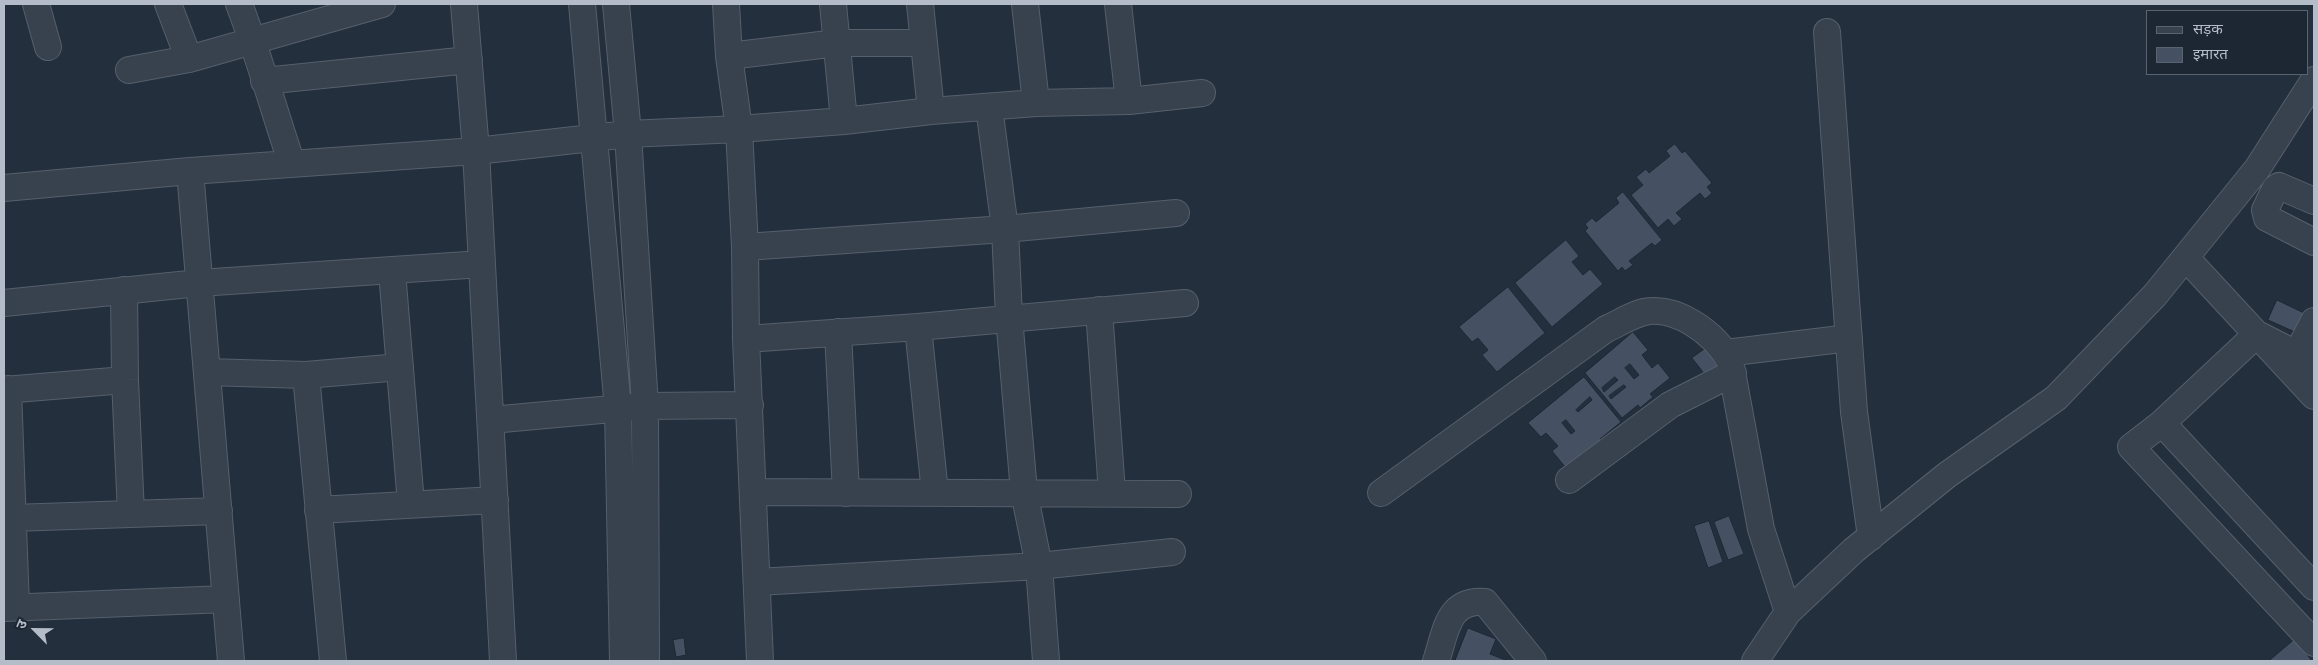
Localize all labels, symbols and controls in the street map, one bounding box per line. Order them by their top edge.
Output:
legend [2146,10,2308,75]
text: सड़क [2193,20,2223,38]
text: इमारत [2193,45,2228,63]
north arrow [10,605,60,655]
text: उ [12,617,30,631]

